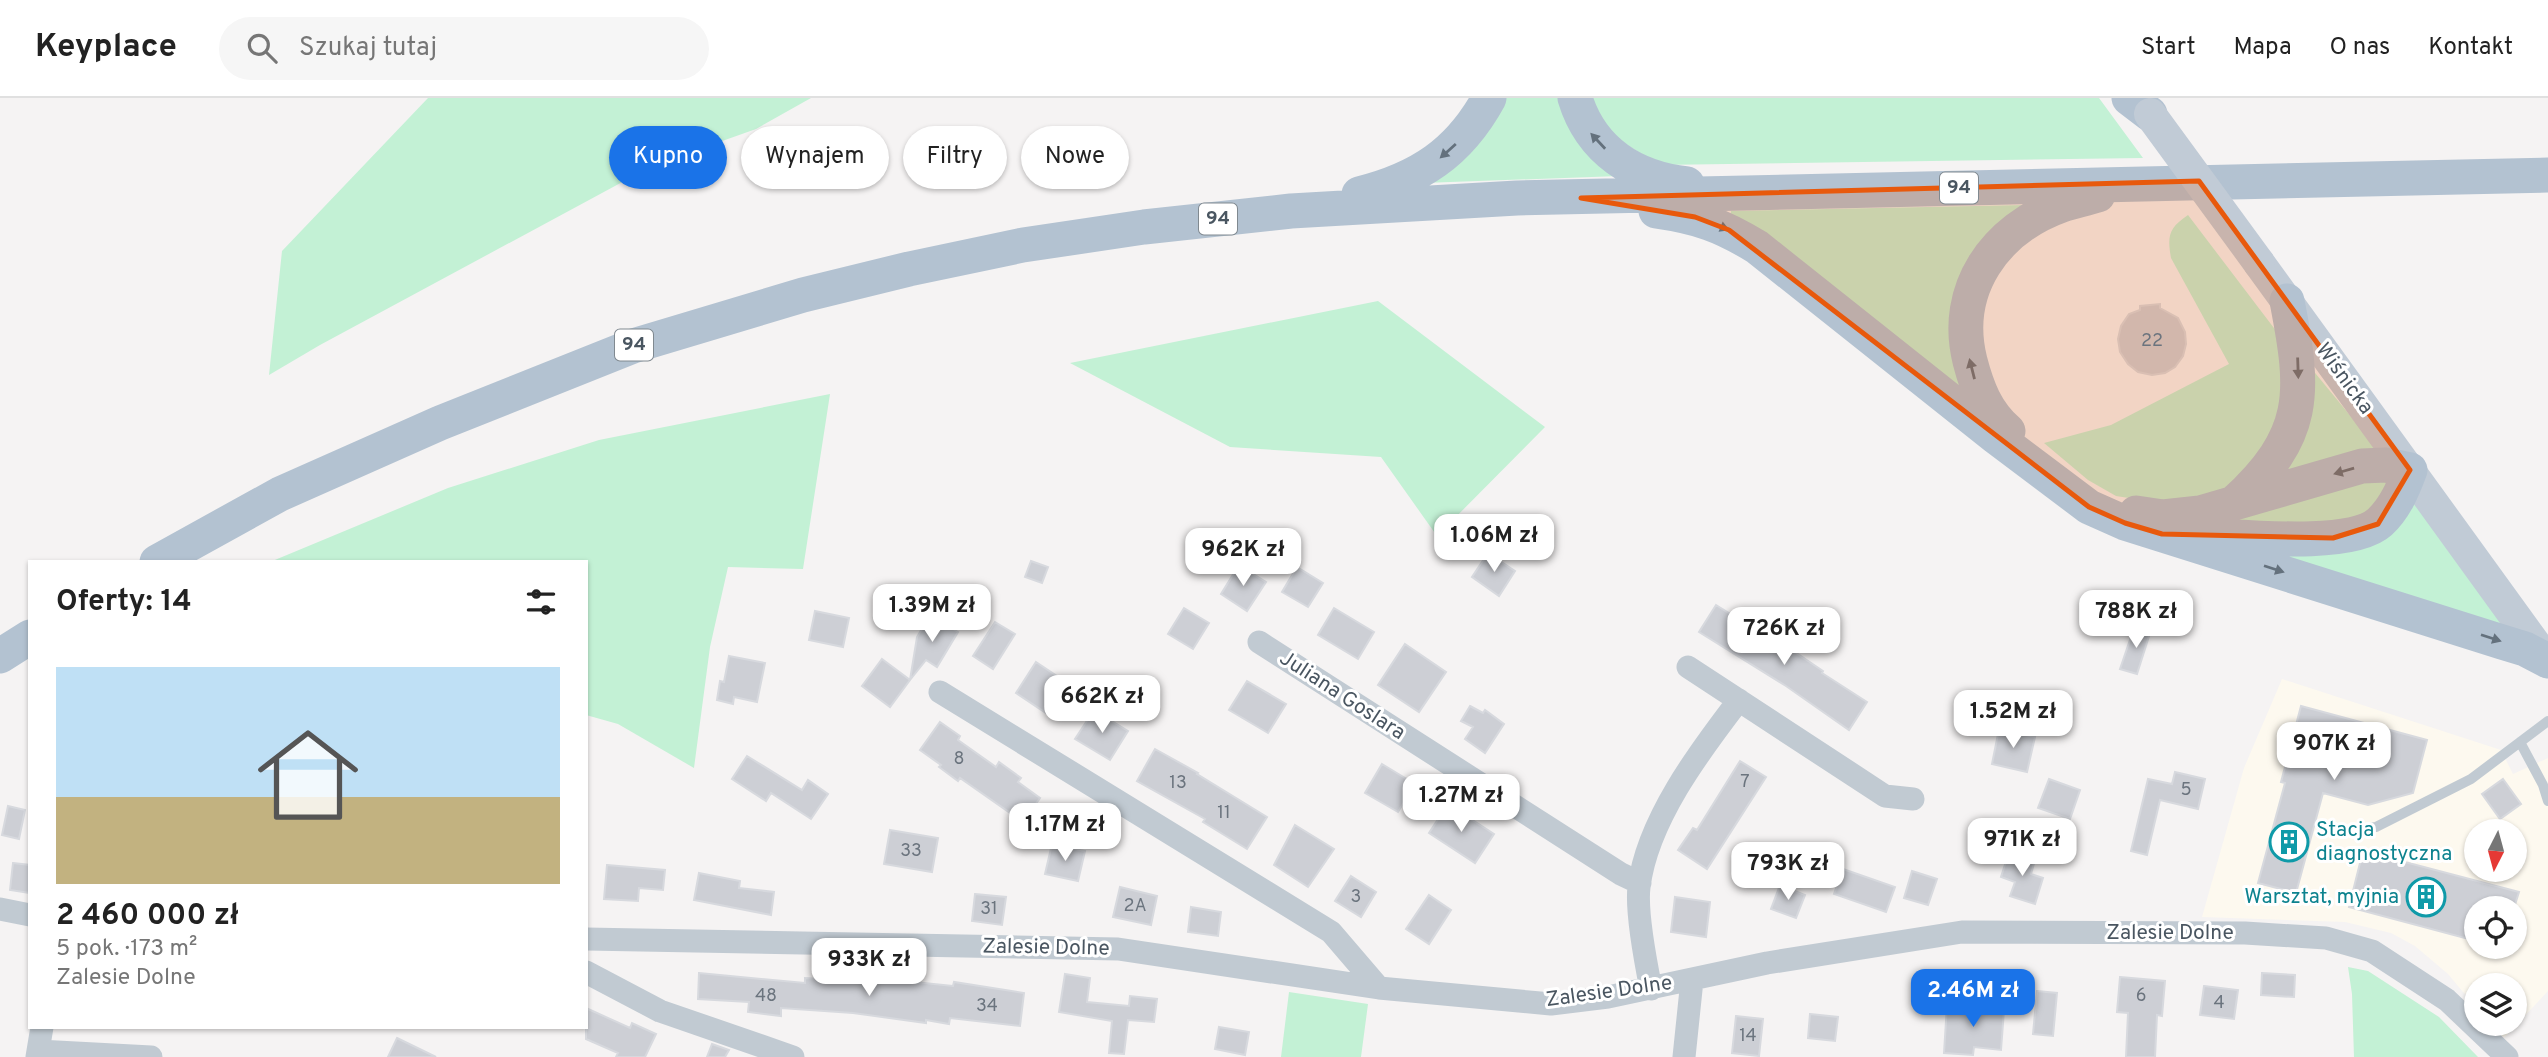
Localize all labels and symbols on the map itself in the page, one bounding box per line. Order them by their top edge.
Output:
one-way arrow [1591,133,1607,150]
one-way arrow [1439,143,1456,158]
road number: 94 [1940,172,1978,204]
road number: 94 [1199,203,1237,234]
one-way arrow [1709,221,1730,232]
road number: 94 [615,330,653,360]
house number: 22 [2141,330,2163,353]
street label: Wiśnicka [2309,338,2379,420]
one-way arrow [2292,357,2303,379]
one-way arrow [1966,358,1977,380]
one-way arrow [2333,467,2354,477]
pin: 1.06M zł [1422,514,1566,574]
pin: 962K zł [1178,528,1308,588]
one-way arrow [2264,564,2285,575]
pin: 1.39M zł [860,584,1004,644]
pin: 788K zł [2071,590,2201,650]
pin: 726K zł [1719,608,1849,667]
one-way arrow [2481,634,2502,644]
street label: Juliana Goslara [1274,645,1410,747]
pin: 662K zł [1037,676,1167,735]
pin: 1.52M zł [1941,690,2085,750]
pin: 907K zł [2269,722,2399,782]
house number: 8 [954,748,965,771]
house number: 7 [1740,771,1750,794]
house number: 13 [1169,772,1187,795]
pin: 1.27M zł [1389,774,1533,834]
house number: 5 [2180,779,2192,802]
house number: 11 [1217,802,1231,825]
pin: 1.17M zł [993,804,1137,863]
place label: Stacja diagnostyczna [2316,817,2452,868]
pin: 971K zł [1957,818,2087,878]
north arrow [2464,819,2527,882]
building icon: Stacja diagnostyczna [2268,821,2310,863]
house number: 33 [900,840,922,863]
pin: 793K zł [1723,842,1853,902]
building icon: Warsztat, myjnia [2405,876,2447,918]
place label: Warsztat, myjnia [2244,884,2399,911]
house number: 3 [1351,886,1361,909]
house number: 2A [1123,895,1147,918]
house number: 31 [980,898,998,921]
street label: Zalesie Dolne [2106,920,2234,947]
street label: Zalesie Dolne [982,933,1110,963]
pin: 933K zł [804,939,934,998]
street label: Zalesie Dolne [1544,970,1674,1014]
pin: 2.46M zł [1901,970,2045,1029]
house number: 48 [755,985,777,1008]
house number: 6 [2136,985,2146,1008]
house number: 4 [2213,992,2225,1015]
house number: 34 [976,995,998,1018]
house number: 14 [1739,1025,1757,1048]

